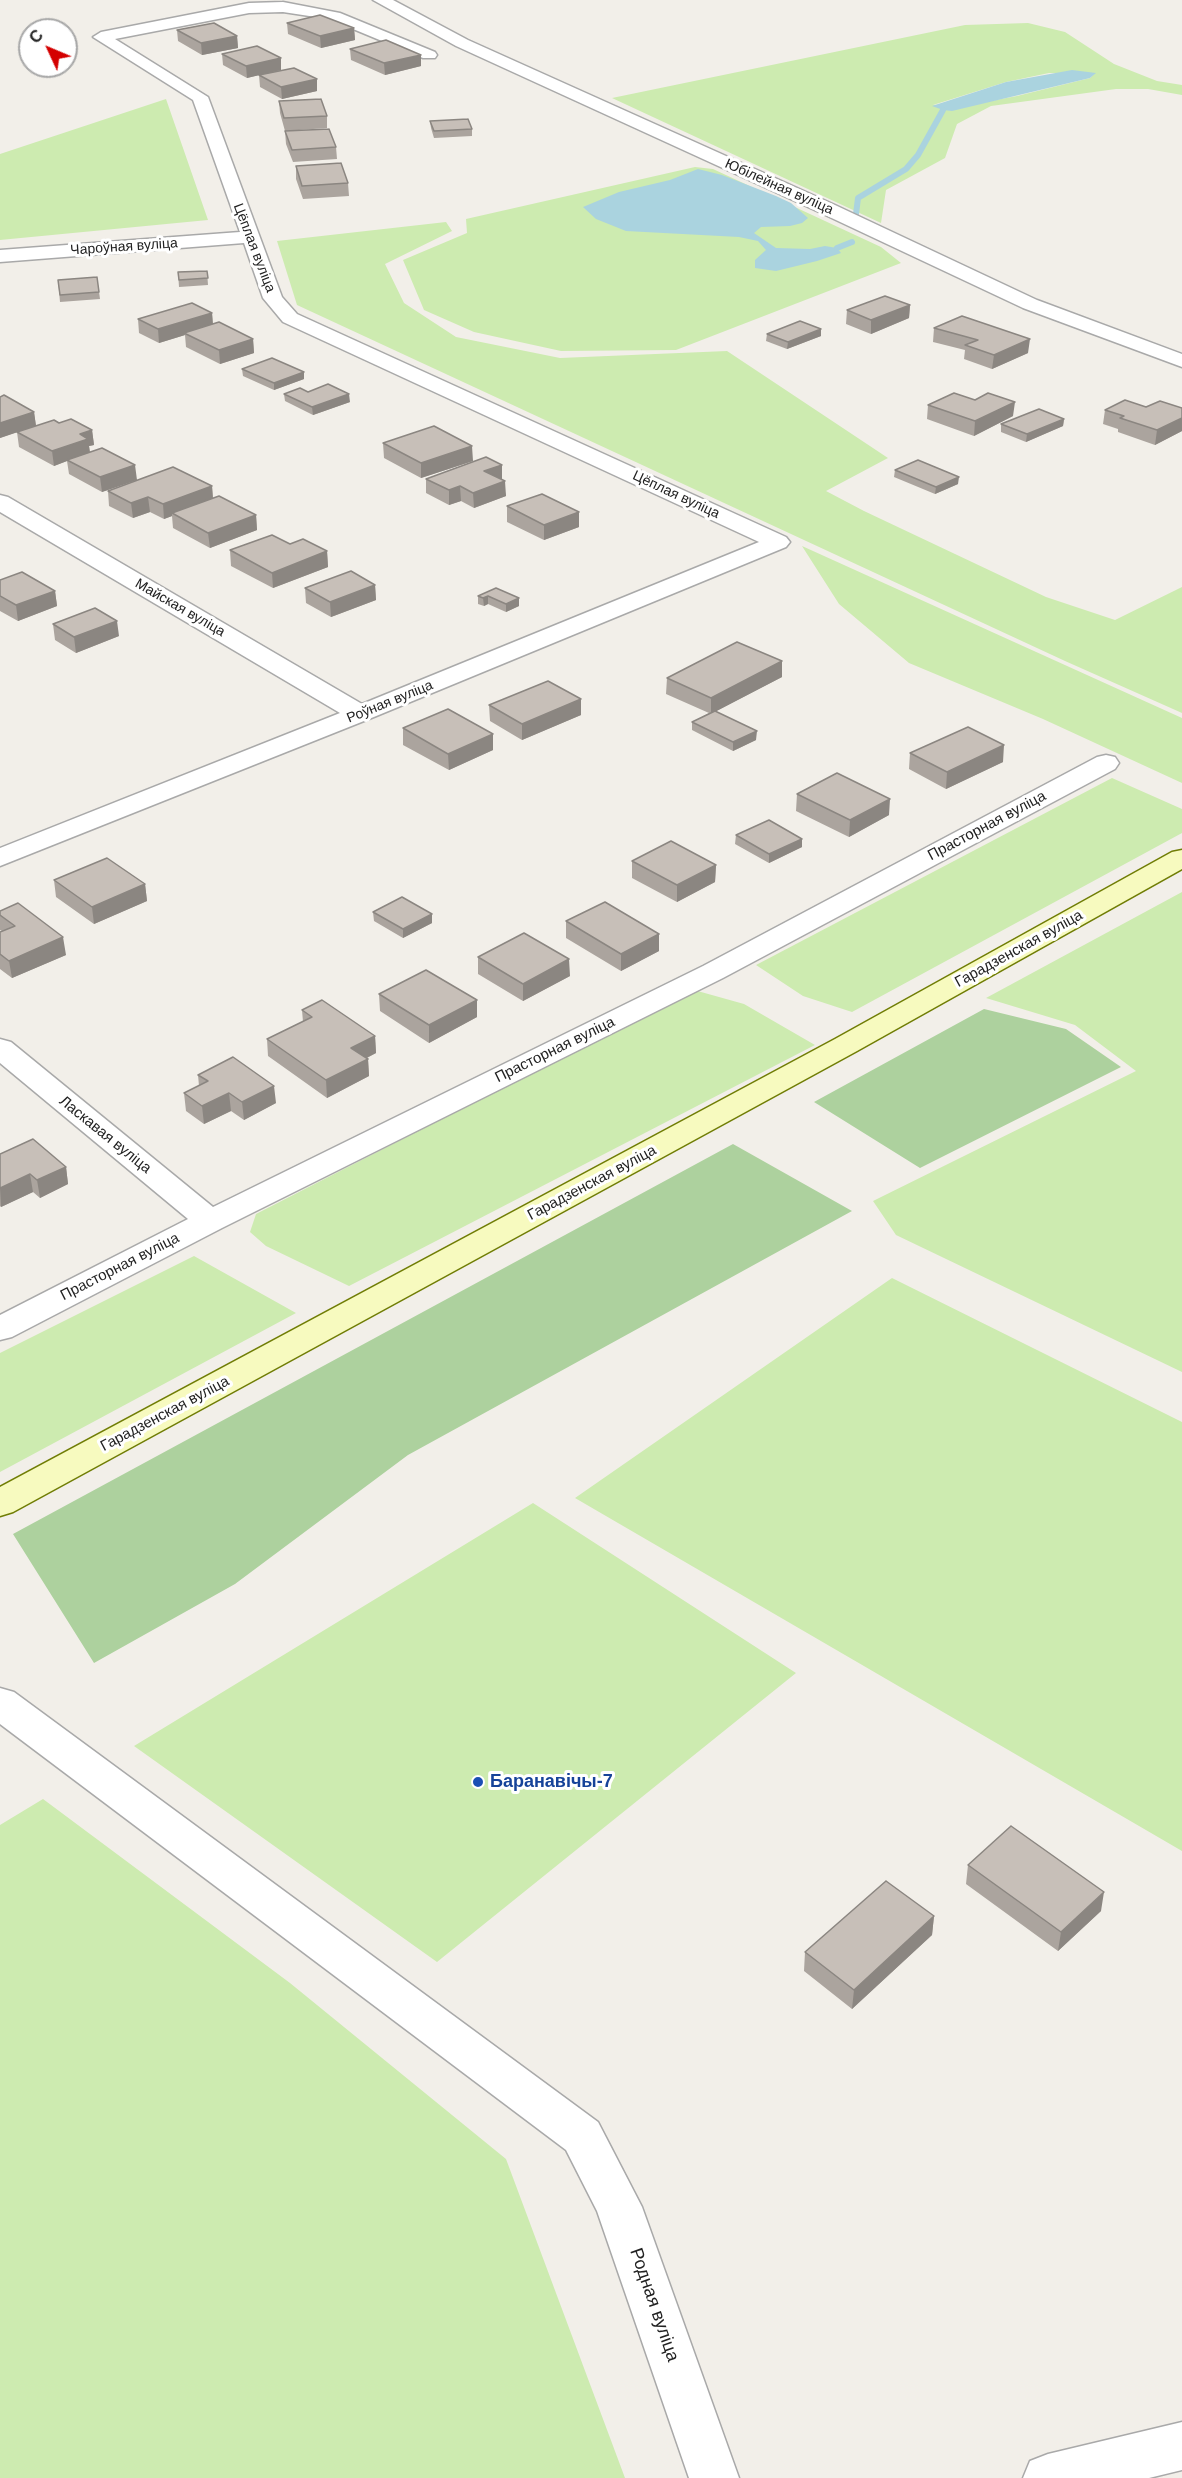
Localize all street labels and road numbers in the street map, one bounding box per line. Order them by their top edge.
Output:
street label: Юбілейная вуліца [722,156,836,218]
street label: Цёплая вуліца [229,201,279,295]
street label: Чароўная вуліца [70,235,178,259]
street label: Цёплая вуліца [630,468,722,522]
street label: Майская вуліца [132,575,228,641]
street label: Роўная вуліца [344,677,436,727]
street label: Прасторная вуліца [925,787,1049,865]
street label: Гарадзенская вуліца [952,906,1086,992]
street label: Прасторная вуліца [492,1013,618,1087]
street label: Ласкавая вуліца [55,1092,155,1178]
street label: Гарадзенская вуліца [525,1141,659,1225]
street label: Прасторная вуліца [58,1229,182,1305]
street label: Гарадзенская вуліца [98,1372,232,1456]
street label: Родная вуліца [624,2245,684,2365]

